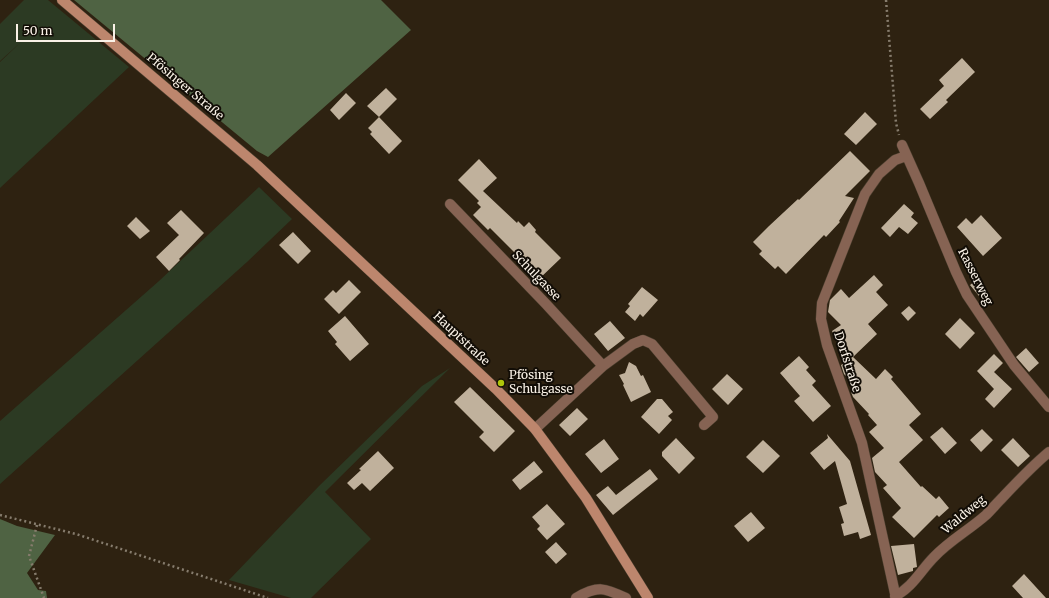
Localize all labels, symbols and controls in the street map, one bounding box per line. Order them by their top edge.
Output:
scale bar [18,16,117,42]
text: 50 m [23,23,52,38]
street label: Pfösinger Straße [144,51,226,123]
street label: Rasserweg [954,246,996,308]
street label: Schulgasse [509,248,563,304]
street label: Hauptstraße [430,309,492,369]
street label: Dorfstraße [830,330,864,394]
place label: Pfösing Schulgasse [509,369,573,397]
marker: Pfösing Schulgasse [496,378,506,388]
street label: Waldweg [939,493,989,537]

